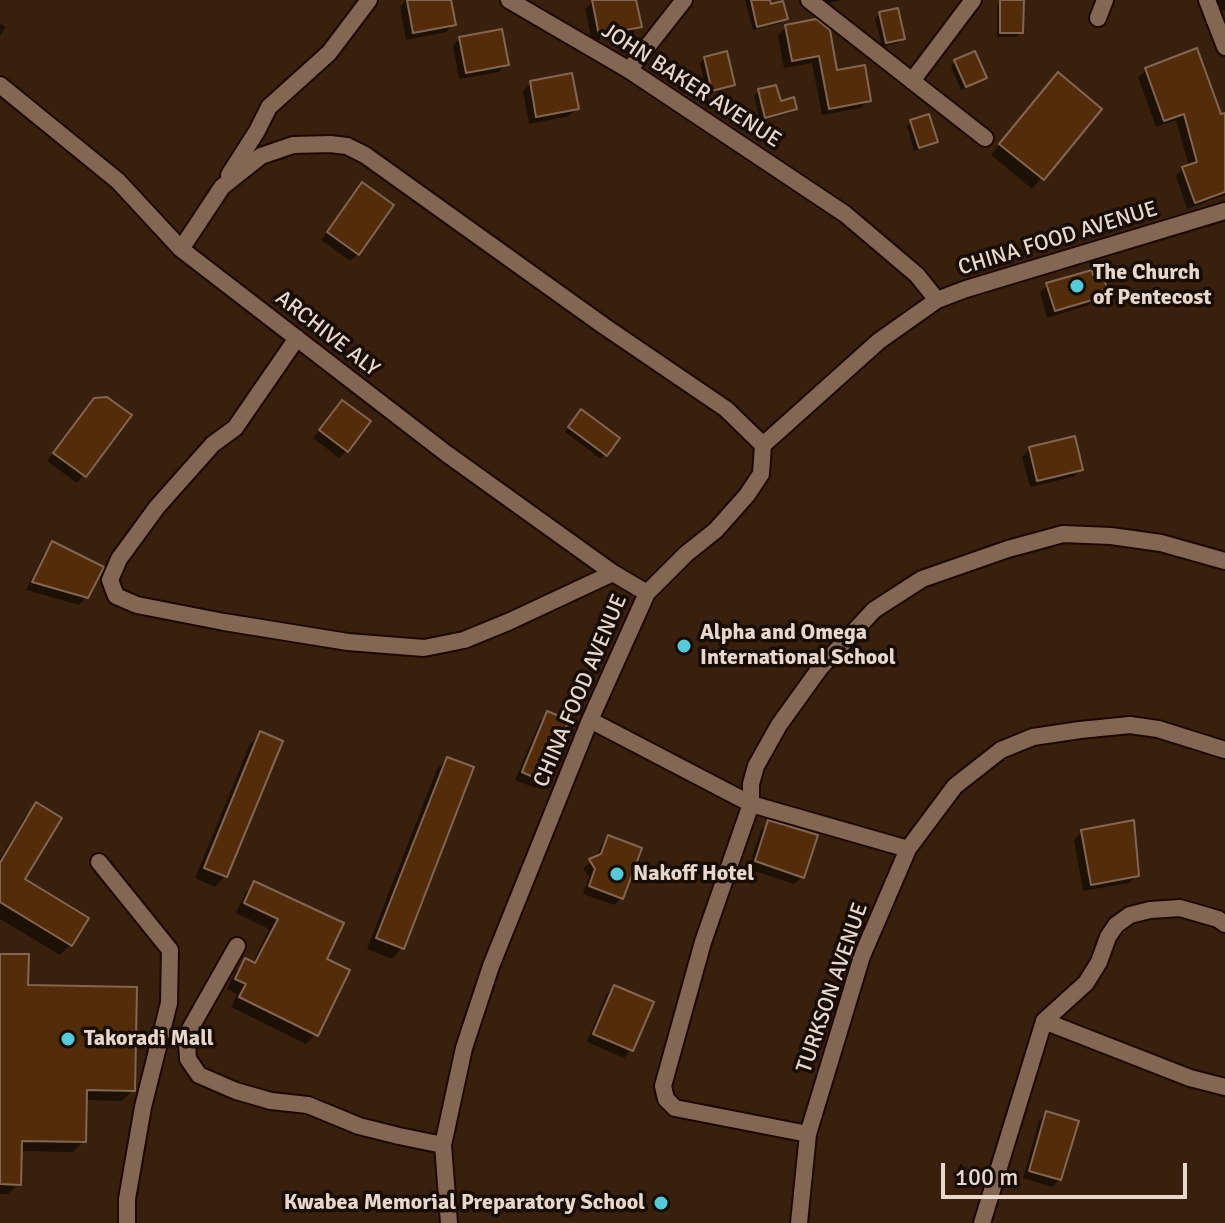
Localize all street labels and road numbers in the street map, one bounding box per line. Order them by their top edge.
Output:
street label: JOHN BAKER AVENUE [596,18,786,154]
street label: CHINA FOOD AVENUE [955,196,1161,282]
street label: ARCHIVE ALY [270,285,384,383]
street label: CHINA FOOD AVENUE [528,591,634,791]
street label: TURKSON AVENUE [792,900,874,1076]

